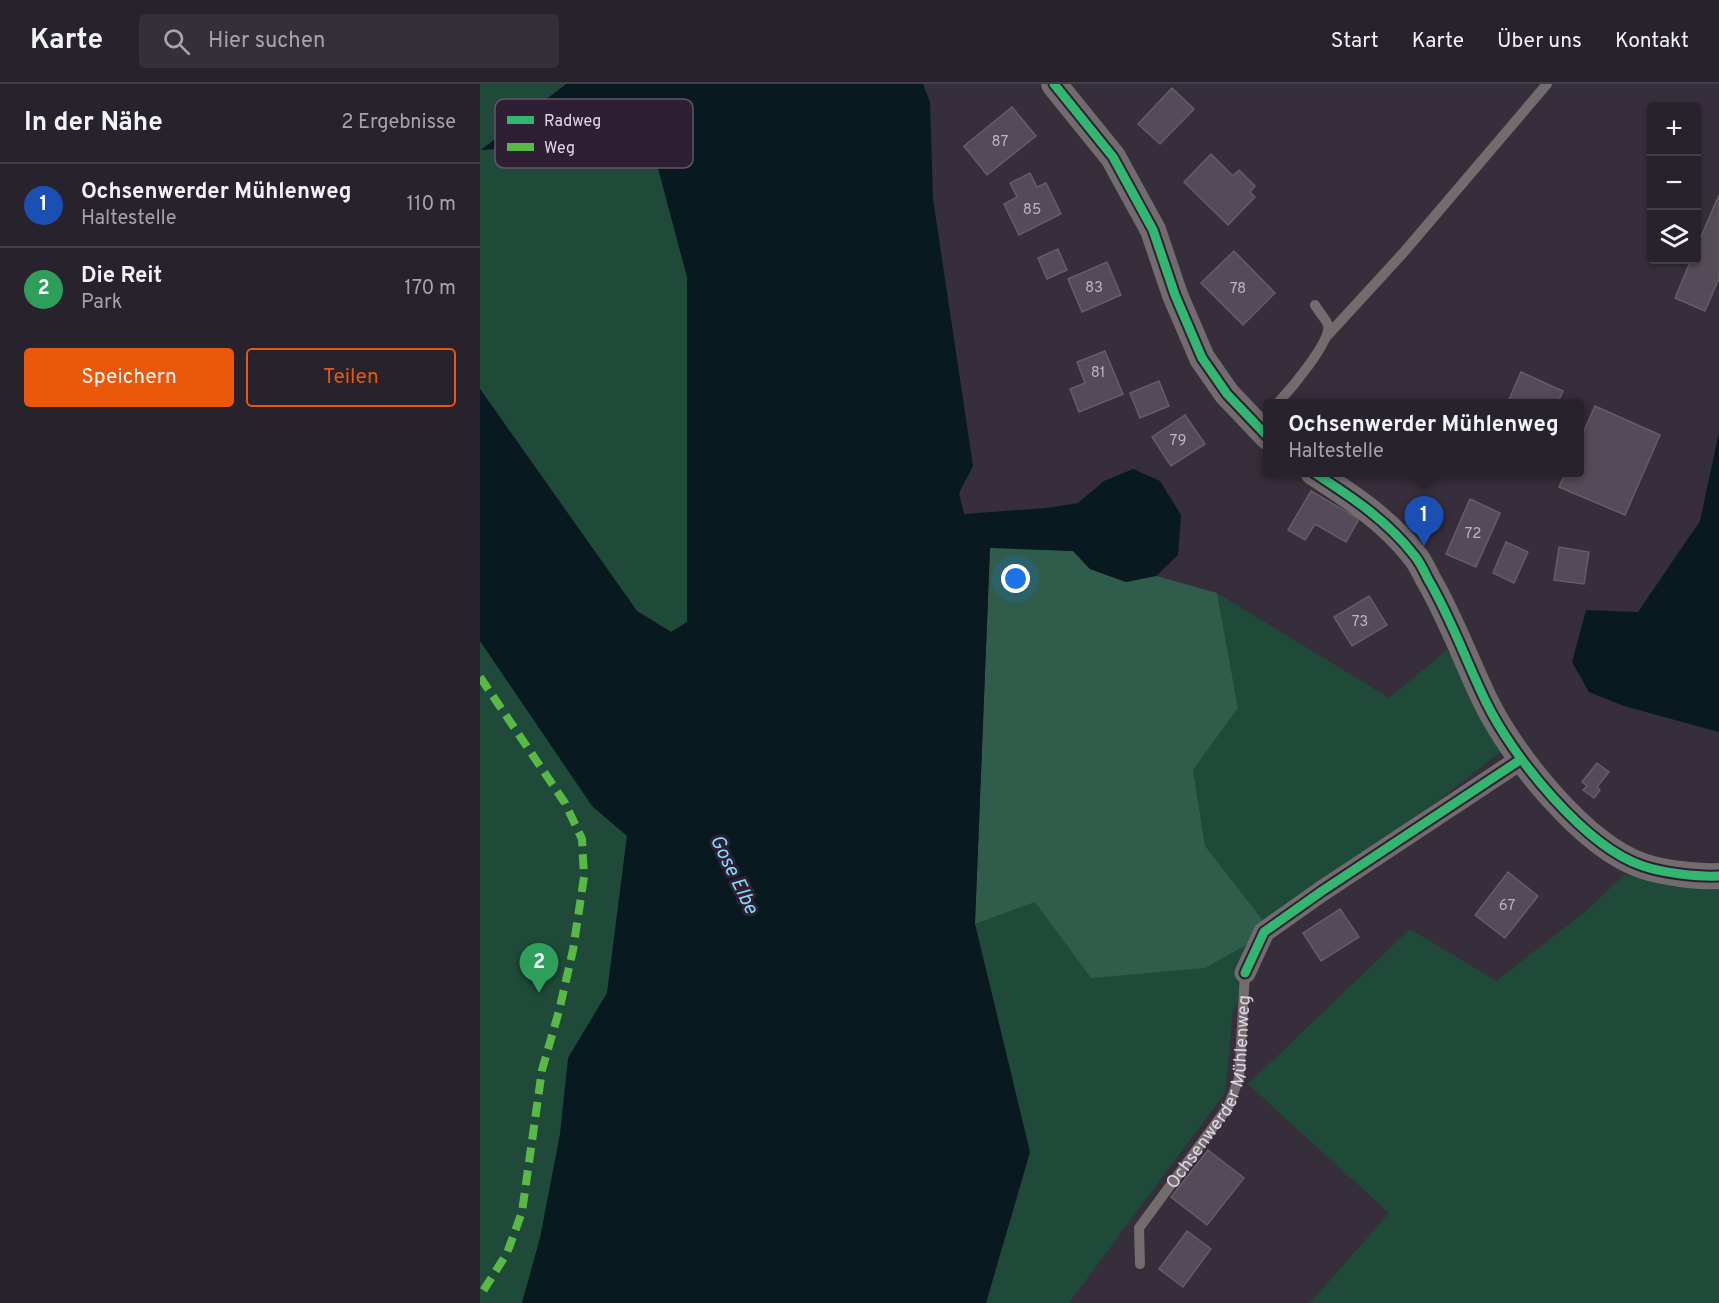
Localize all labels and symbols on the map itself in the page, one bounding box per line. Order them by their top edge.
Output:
legend [495,99,693,168]
text: Radweg [544,112,601,132]
house number: 87 [992,133,1009,152]
text: Weg [544,139,575,159]
house number: 85 [1023,201,1041,220]
house number: 83 [1085,279,1103,298]
house number: 78 [1230,280,1246,299]
house number: 81 [1091,364,1105,383]
house number: 79 [1170,432,1186,451]
pin: 1 [1404,496,1444,546]
house number: 72 [1465,525,1481,544]
your location [1001,564,1030,593]
house number: 73 [1352,613,1368,632]
water label: Gose Elbe [703,831,764,919]
house number: 67 [1499,897,1515,916]
pin: 2 [520,944,558,993]
street label: Ochsenwerder Mühlenweg [1162,994,1257,1194]

